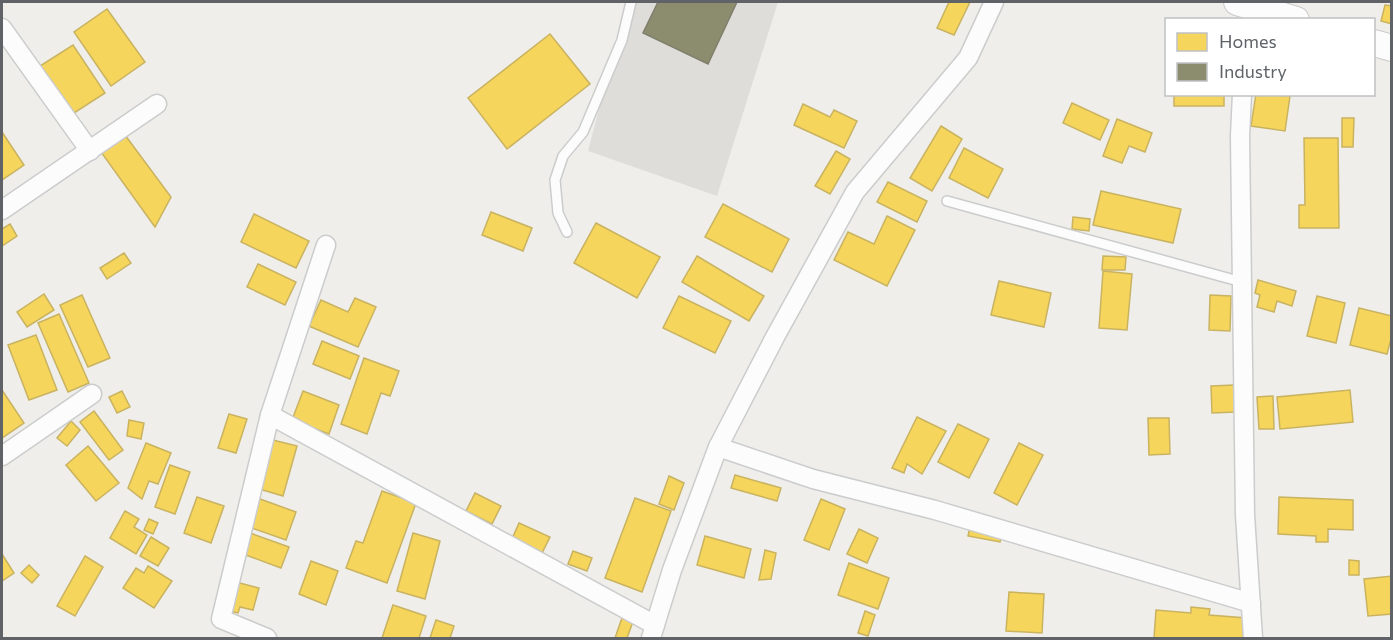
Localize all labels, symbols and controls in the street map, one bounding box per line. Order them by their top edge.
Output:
legend [1165,18,1375,96]
text: Homes [1219,30,1277,52]
text: Industry [1219,60,1287,82]

